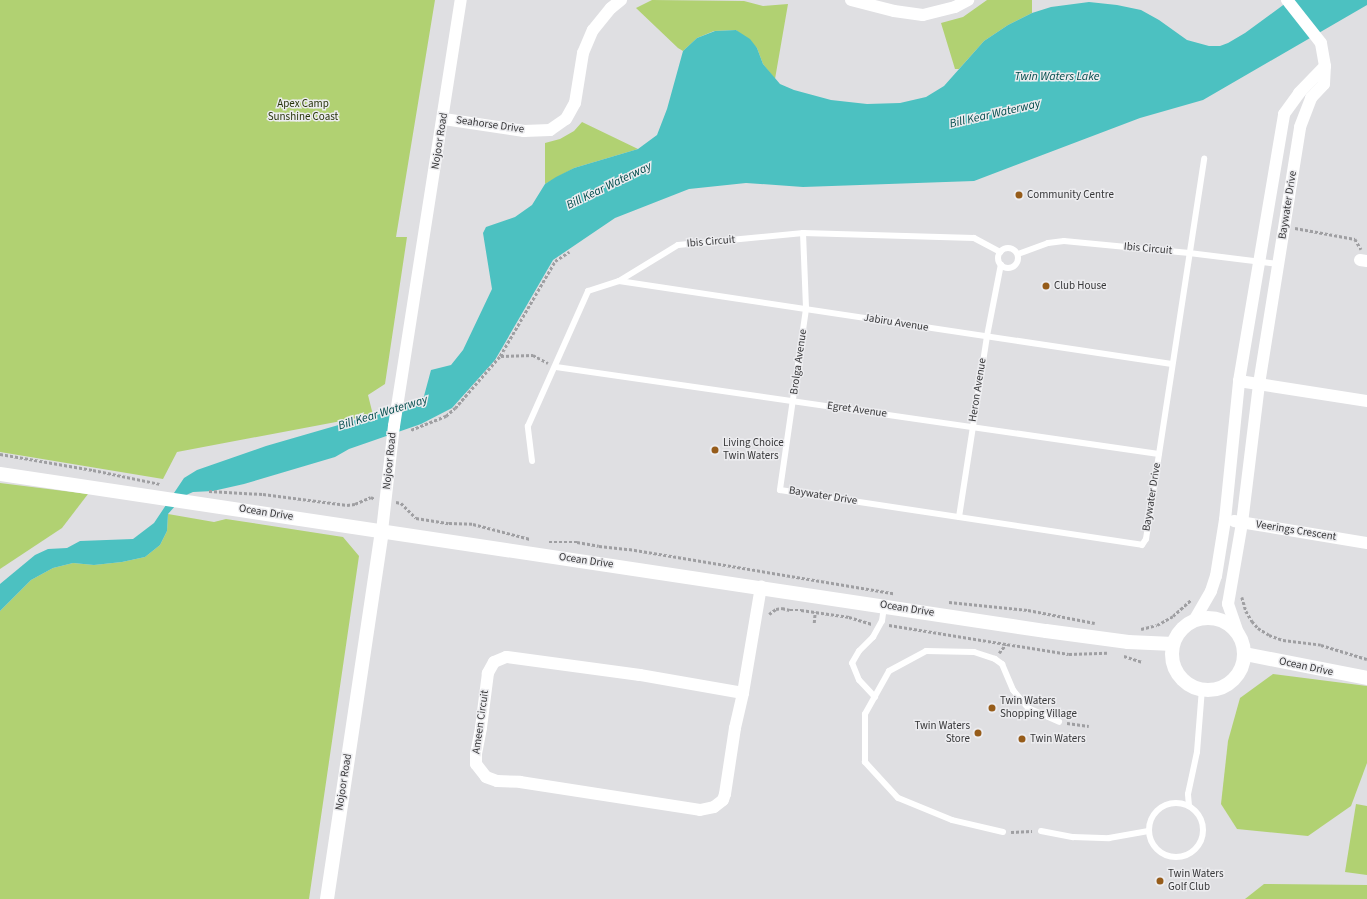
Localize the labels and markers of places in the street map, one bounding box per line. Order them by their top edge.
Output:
place label: Community Centre [1027,188,1114,202]
marker: Community Centre [1014,190,1024,200]
place label: Club House [1054,279,1107,293]
marker: Club House [1041,281,1051,291]
place label: Living Choice Twin Waters [723,437,784,463]
marker: Living Choice Twin Waters [710,445,720,455]
place label: Twin Waters Shopping Village [1000,695,1077,721]
marker: Twin Waters Shopping Village [987,703,997,713]
place label: Twin Waters Store [914,720,970,746]
marker: Twin Waters Store [973,728,983,738]
place label: Twin Waters [1030,732,1086,746]
marker: Twin Waters [1017,734,1027,744]
place label: Twin Waters Golf Club [1168,868,1224,894]
marker: Twin Waters Golf Club [1155,876,1165,886]

